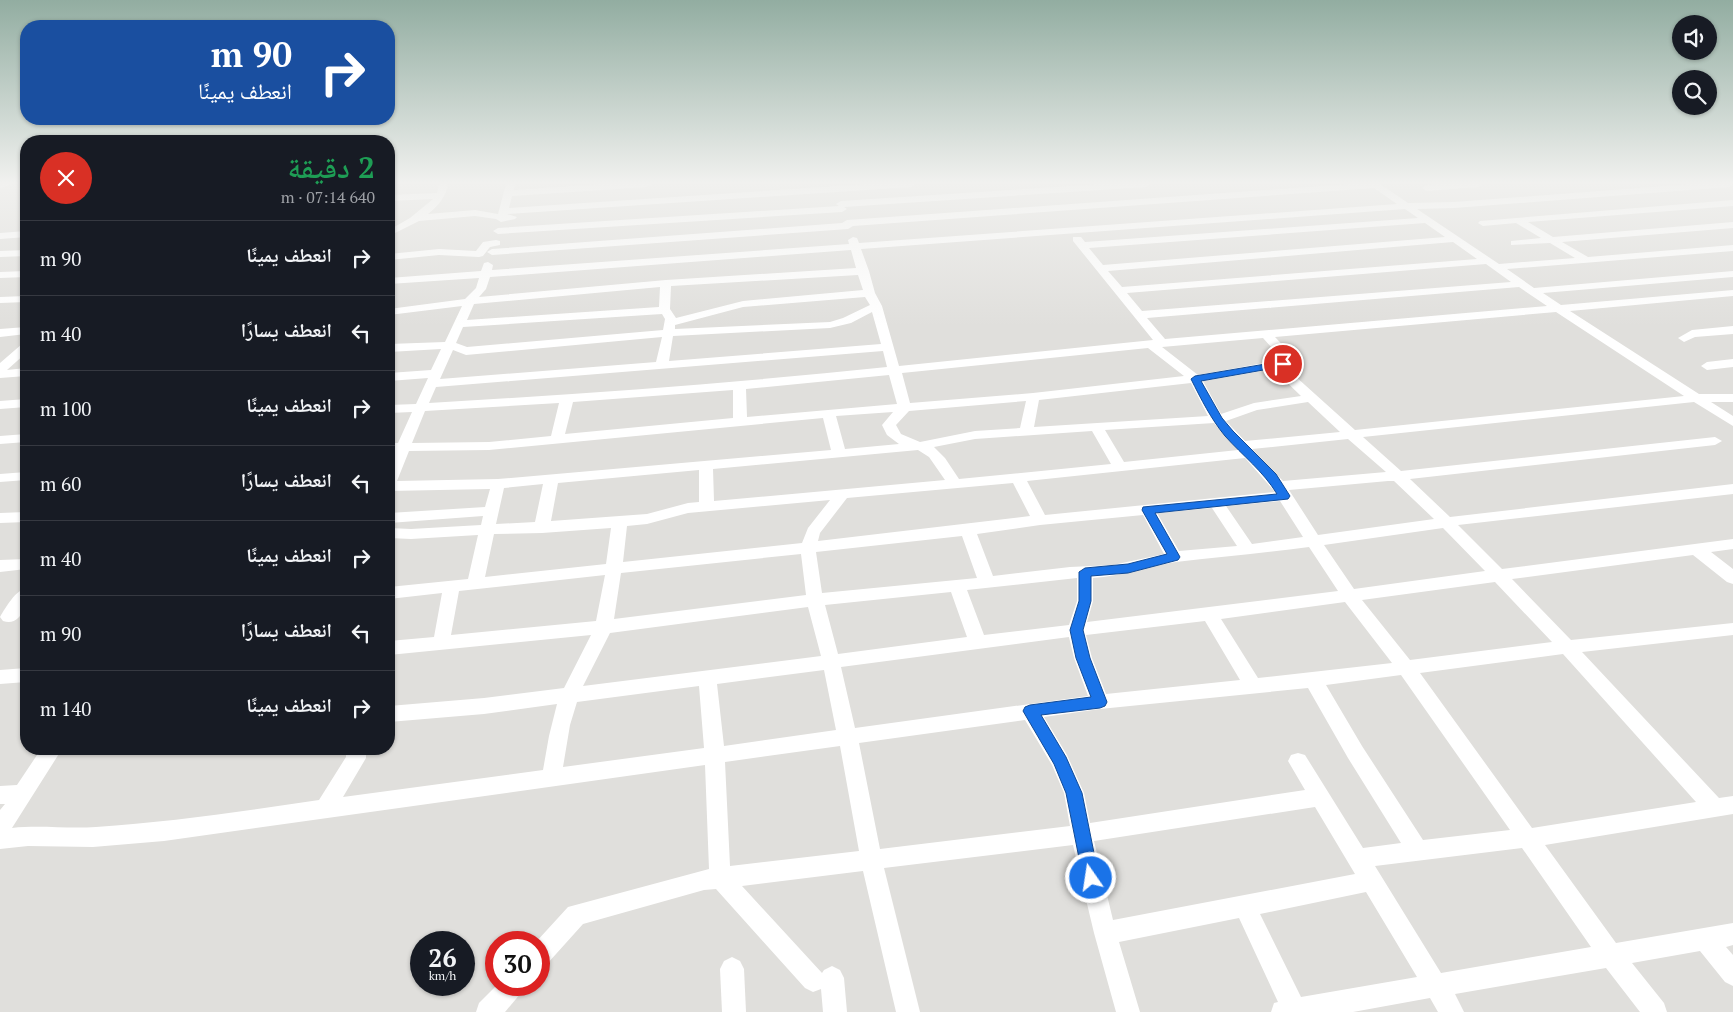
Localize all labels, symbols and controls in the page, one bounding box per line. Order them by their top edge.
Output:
map controls [1672,15,1717,115]
button: sound [1672,15,1717,60]
text: 90 m [211,31,292,77]
icon: right [310,40,375,105]
button: search [1672,70,1717,115]
text: انعطف يمينًا [198,76,292,105]
text: 2 دقيقة [288,147,375,187]
button: close [40,152,92,204]
text: 640 m · 07:14 [281,186,375,208]
text: انعطف يمينًا [246,242,332,267]
icon: right [347,244,375,272]
text: 90 m [40,246,81,271]
text: انعطف يسارًا [241,317,332,342]
icon: left [347,319,375,347]
text: 40 m [40,321,81,346]
pin [1262,343,1304,385]
icon: arrive [1269,350,1297,378]
text: انعطف يمينًا [246,392,332,417]
icon: right [347,394,375,422]
text: 100 m [40,396,91,421]
text: انعطف يسارًا [241,467,332,492]
icon: left [347,469,375,497]
text: 60 m [40,471,81,496]
text: انعطف يمينًا [246,542,332,567]
icon: right [347,544,375,572]
text: 40 m [40,546,81,571]
text: انعطف يسارًا [241,617,332,642]
icon: left [347,619,375,647]
text: 90 m [40,621,81,646]
text: انعطف يمينًا [246,692,332,717]
icon: right [347,694,375,722]
text: 140 m [40,696,91,721]
position arrow [1064,851,1116,903]
speed limit sign: 30 [485,931,550,996]
text: 26 [428,941,457,974]
text: km/h [429,968,456,983]

